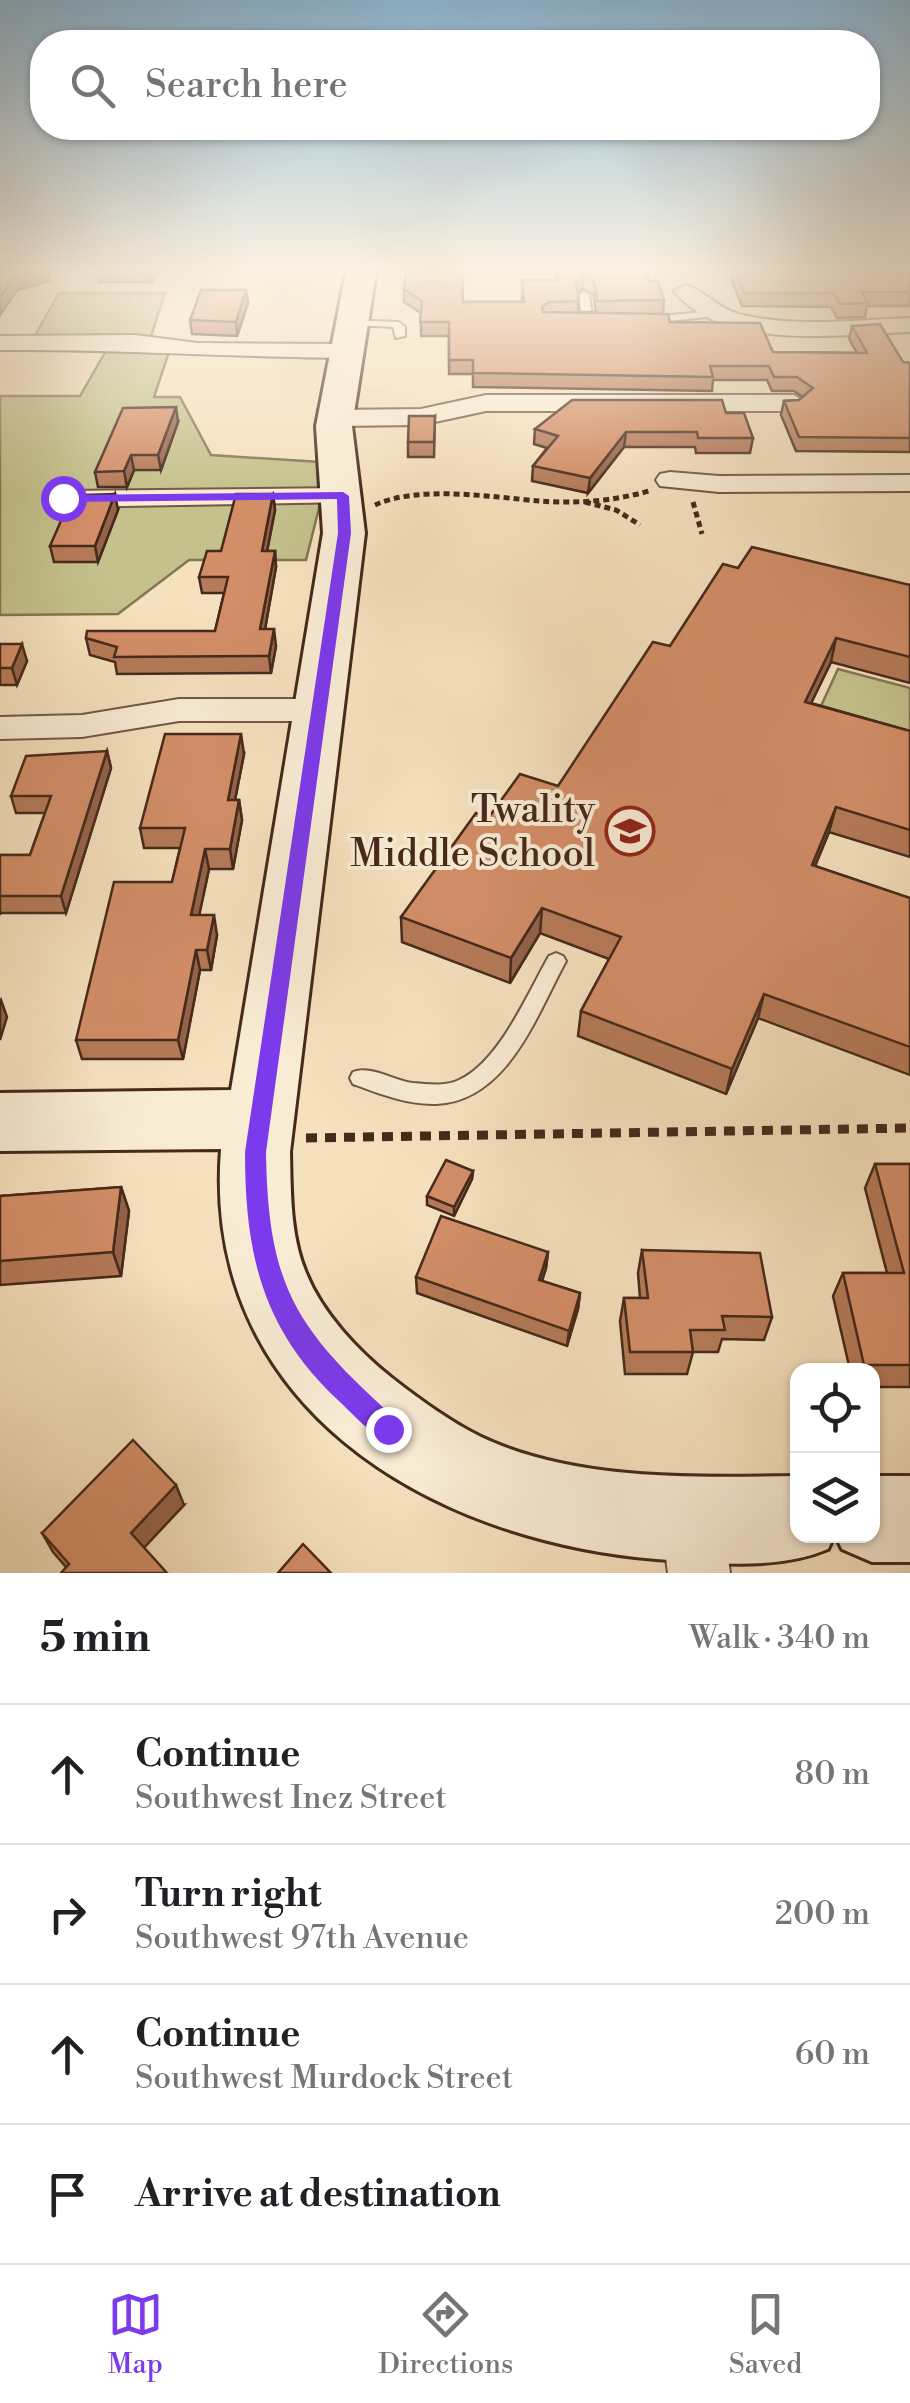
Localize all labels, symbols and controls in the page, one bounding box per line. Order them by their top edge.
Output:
search box [30,30,880,140]
icon: search [65,58,120,113]
text: Search here [145,62,348,109]
route start [41,476,87,522]
place label: Twality Middle School [350,787,596,878]
school or university icon: Twality Middle School [604,805,656,857]
map controls [790,1363,880,1543]
button: locate [790,1363,880,1453]
route end [366,1407,412,1453]
button: layers [790,1453,880,1543]
text: 5 min [40,1612,150,1665]
text: Walk · 340 m [689,1618,870,1658]
text: Continue [135,1731,300,1778]
icon: ahead [40,1747,95,1802]
text: 80 m [795,1754,870,1794]
text: Southwest Inez Street [135,1778,447,1818]
text: Turn right [135,1871,321,1918]
icon: right [40,1887,95,1942]
text: 200 m [775,1894,870,1934]
text: Southwest 97th Avenue [135,1918,469,1958]
text: Continue [135,2011,300,2058]
icon: ahead [40,2027,95,2082]
text: 60 m [795,2034,870,2074]
text: Southwest Murdock Street [135,2058,513,2098]
icon: arrive [40,2167,95,2222]
text: Arrive at destination [135,2171,501,2218]
tab: Map [108,2287,163,2382]
tab: Directions [378,2287,513,2382]
tab: Saved [729,2287,802,2382]

